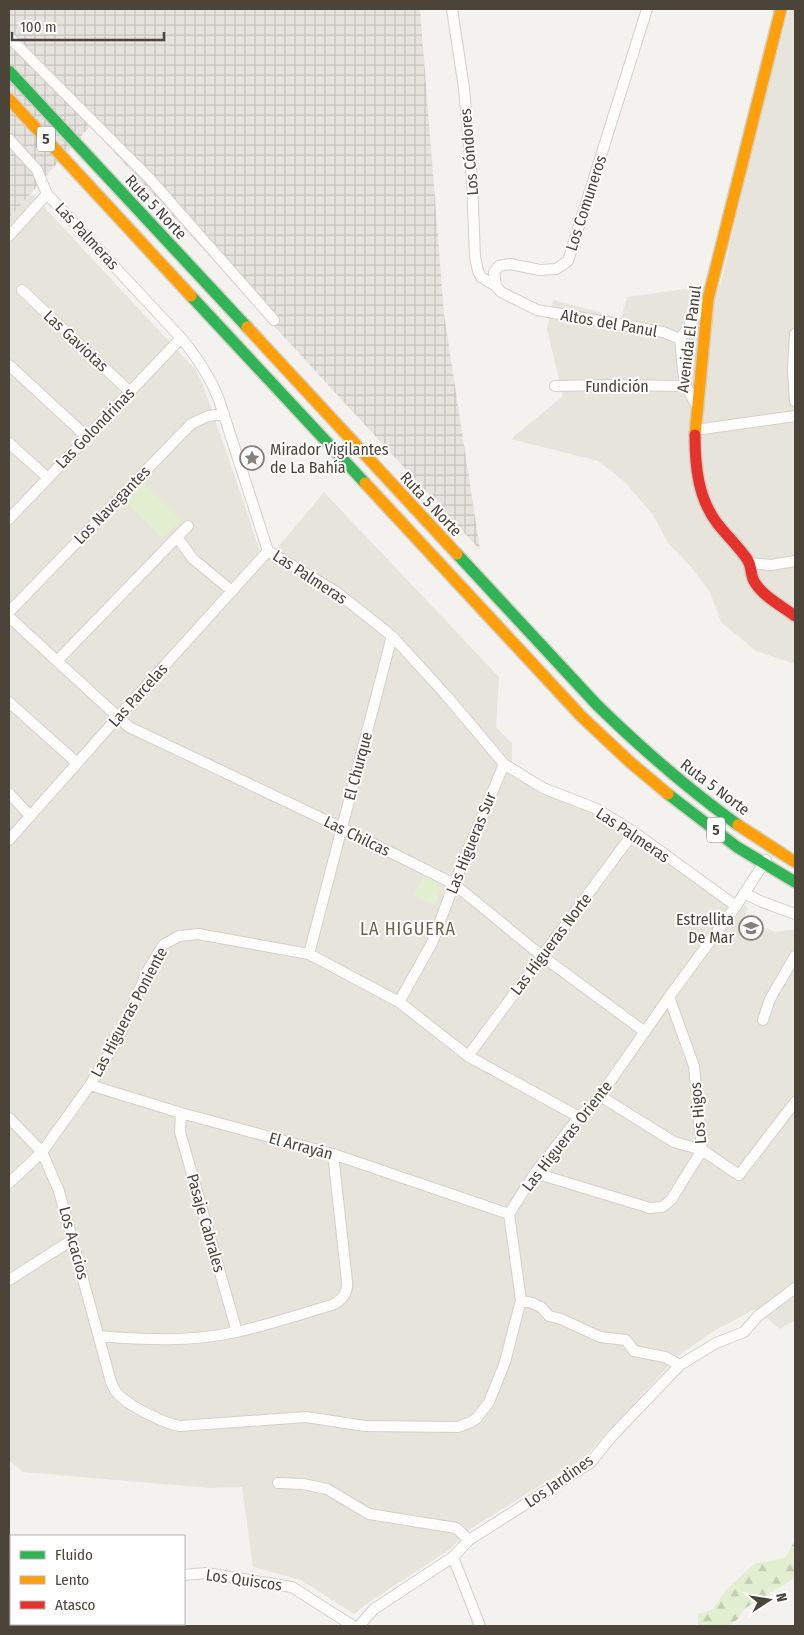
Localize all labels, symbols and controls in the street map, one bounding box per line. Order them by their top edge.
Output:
scale bar [12,10,165,42]
text: 100 m [20,18,57,36]
street label: Los Cóndores [456,108,482,196]
road number: 5 [37,126,55,152]
street label: Los Comuneros [562,153,610,253]
street label: Ruta 5 Norte [121,171,191,243]
street label: Las Palmeras [51,199,123,274]
street label: Avenida El Panul [673,284,705,394]
street label: Altos del Panul [559,305,659,341]
street label: Las Gaviotas [40,306,112,376]
street label: Fundición [585,377,649,396]
street label: Las Golondrinas [52,383,138,472]
place label: Mirador Vigilantes de La Bahía [270,440,389,477]
place icon: Mirador Vigilantes de La Bahía [239,445,265,471]
street label: Los Navegantes [70,462,154,548]
street label: Ruta 5 Norte [396,468,466,540]
street label: Las Palmeras [269,546,351,608]
street label: Las Parcelas [105,659,172,731]
street label: El Churque [340,730,376,802]
street label: Ruta 5 Norte [677,755,753,819]
street label: Las Higueras Sur [442,789,500,897]
street label: Las Palmeras [593,803,674,867]
street label: Las Chilcas [321,812,393,860]
road number: 5 [707,818,725,842]
street label: Las Higueras Norte [506,889,596,999]
place label: Estrellita De Mar [676,910,734,947]
school or university icon: Estrellita De Mar [738,915,764,941]
district label: LA HIGUERA [360,918,456,940]
street label: Las Higueras Poniente [87,944,171,1080]
street label: Las Higueras Oriente [518,1077,616,1195]
street label: Los Higos [686,1081,710,1145]
street label: El Arrayán [267,1128,335,1164]
street label: Pasaje Cabrales [183,1172,229,1274]
street label: Los Acacios [55,1204,93,1282]
street label: Los Jardines [521,1451,597,1511]
legend [10,1535,185,1625]
text: Fluido [55,1546,93,1564]
street label: Los Quiscos [205,1565,284,1595]
text: Lento [55,1571,89,1589]
north arrow [744,1575,794,1625]
text: N [772,1592,790,1603]
text: Atasco [55,1596,95,1614]

